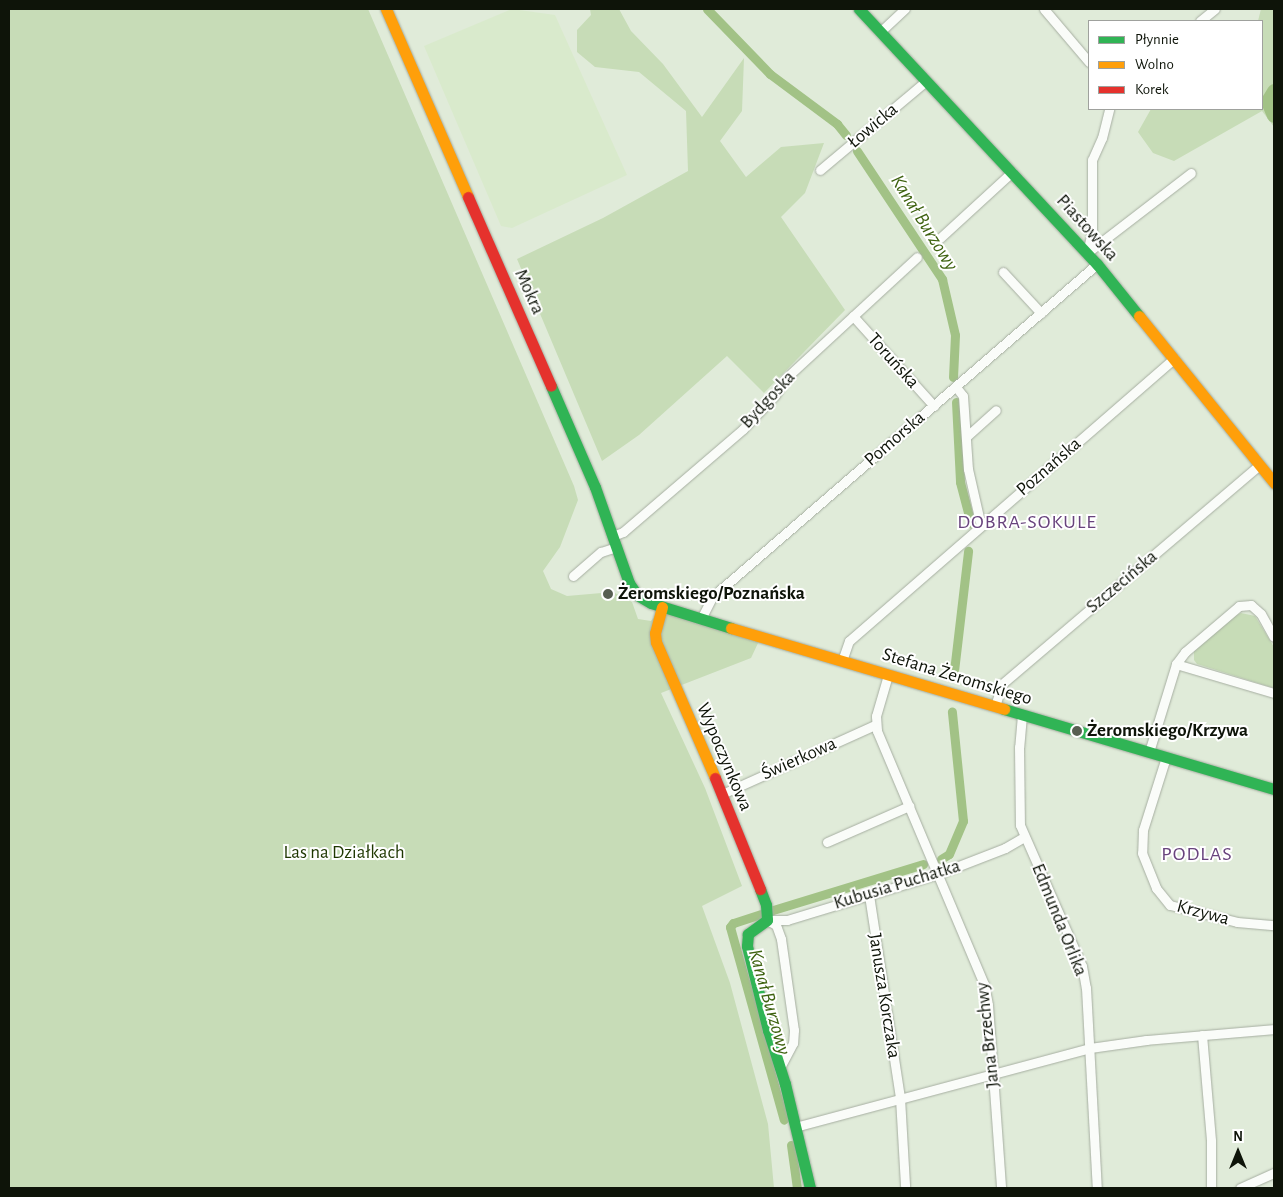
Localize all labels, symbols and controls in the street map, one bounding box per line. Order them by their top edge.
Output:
legend [1088,20,1263,110]
text: Płynnie [1135,32,1179,47]
text: Wolno [1135,57,1174,72]
text: Korek [1135,82,1169,97]
street label: Łowicka [843,98,903,154]
water label: Kanał Burzowy [885,171,963,275]
street label: Piastowska [1051,190,1123,266]
street label: Mokra [509,266,549,318]
street label: Toruńska [862,329,924,393]
street label: Bydgoska [736,366,800,434]
street label: Pomorska [860,407,930,471]
street label: Poznańska [1012,433,1086,501]
district label: DOBRA-SOKULE [956,510,1098,534]
street label: Szczecińska [1082,546,1162,618]
place label: Żeromskiego/Poznańska [618,583,805,605]
marker: Żeromskiego/Poznańska [602,588,614,600]
street label: Stefana Żeromskiego [879,643,1035,711]
street label: Wypoczynkowa [691,699,757,815]
place label: Żeromskiego/Krzywa [1087,720,1248,742]
marker: Żeromskiego/Krzywa [1071,725,1083,737]
street label: Świerkowa [758,732,840,786]
park label: Las na Działkach [283,842,405,864]
district label: PODLAS [1161,842,1233,866]
street label: Kubusia Puchatka [831,855,963,915]
street label: Edmunda Orlika [1026,860,1092,980]
street label: Krzywa [1174,895,1232,931]
street label: Janusza Korczaka [863,932,905,1060]
water label: Kanał Burzowy [742,946,796,1058]
street label: Jana Brzechwy [971,981,1005,1089]
north arrow [1213,1127,1263,1177]
text: N [1233,1130,1243,1144]

